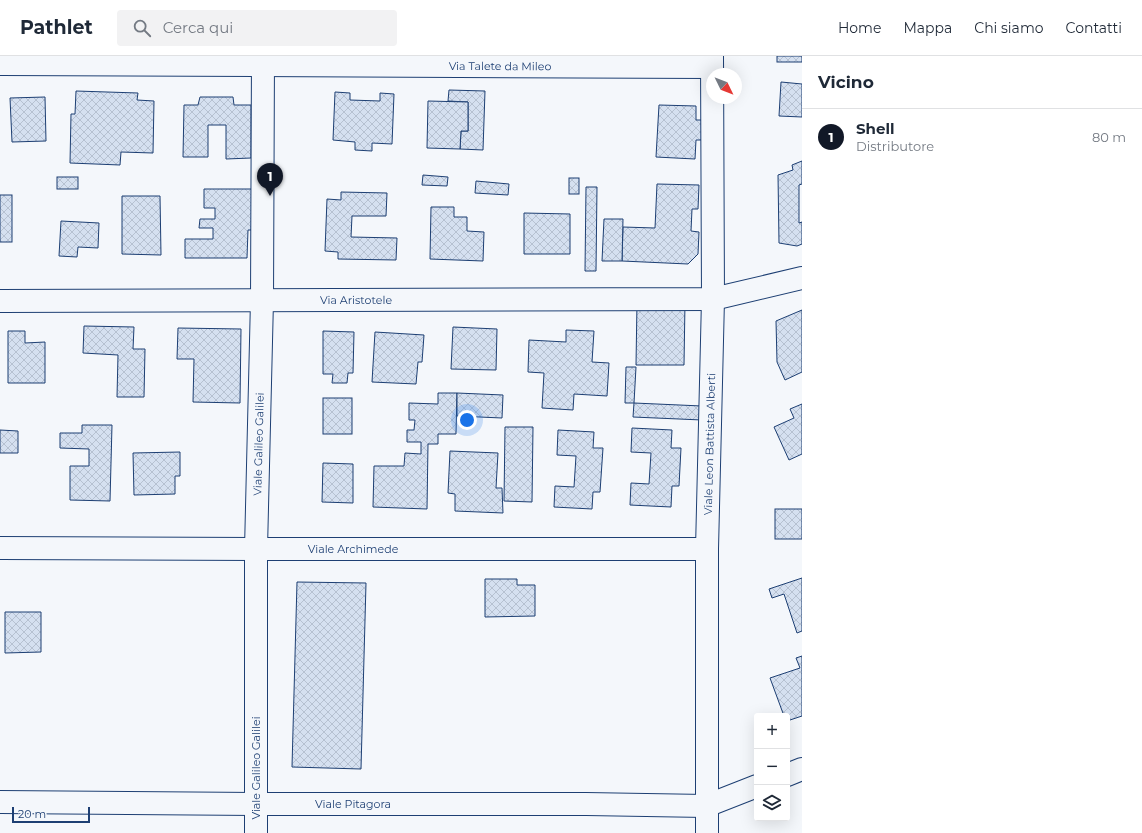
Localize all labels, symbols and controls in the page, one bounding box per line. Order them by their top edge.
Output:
search box [117,10,397,46]
text: Pathlet [20,16,93,39]
icon: search [131,17,153,39]
text: Cerca qui [163,18,233,37]
text: Home [838,19,881,37]
text: Mappa [903,19,952,37]
text: Chi siamo [974,19,1044,37]
text: Contatti [1066,19,1122,37]
street label: Via Talete da Mileo [449,59,551,73]
north arrow [706,68,742,104]
text: Vicino [818,72,874,92]
text: Shell [856,119,895,138]
text: 1 [828,129,834,145]
text: 80 m [1092,129,1126,145]
text: Distributore [856,138,934,154]
pin: 1 [257,163,283,196]
street label: Via Aristotele [320,293,392,307]
street label: Viale Leon Battista Alberti [701,373,718,515]
street label: Viale Galileo Galilei [250,392,267,496]
your location [457,410,477,430]
street label: Viale Archimede [308,542,399,556]
map controls [754,713,790,821]
button: + [754,713,790,749]
street label: Viale Galileo Galilei [249,716,263,820]
button: − [754,749,790,785]
button: layers [754,785,790,821]
street label: Viale Pitagora [315,797,391,811]
scale bar [12,805,90,824]
text: 20 m [18,807,46,821]

